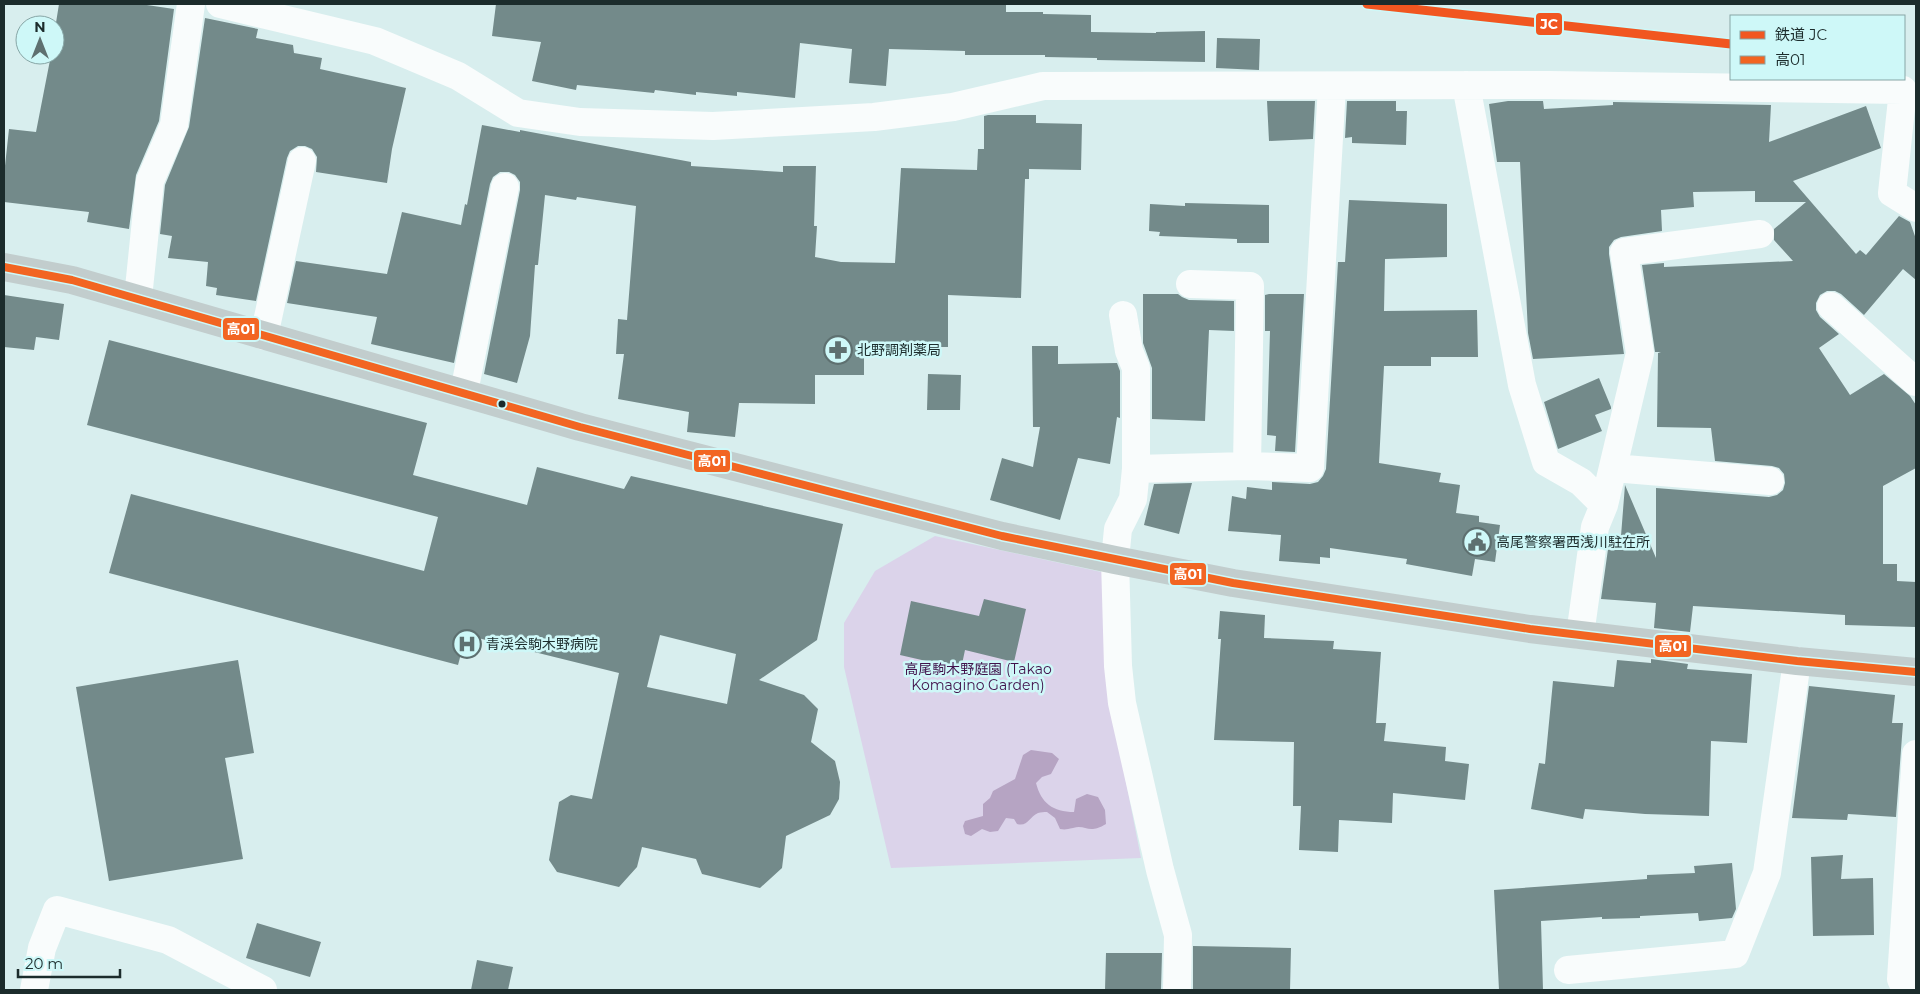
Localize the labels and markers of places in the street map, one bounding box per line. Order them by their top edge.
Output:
pharmacy icon: 北野調剤薬局 [823,335,853,365]
place label: 北野調剤薬局 [857,341,941,359]
unlabelled marker [497,399,507,409]
public building icon: 高尾警察署西浅川駐在所 [1462,527,1492,557]
place label: 高尾警察署西浅川駐在所 [1496,533,1650,551]
hospital icon: 青渓会駒木野病院 [452,629,482,659]
place label: 青渓会駒木野病院 [486,635,598,653]

